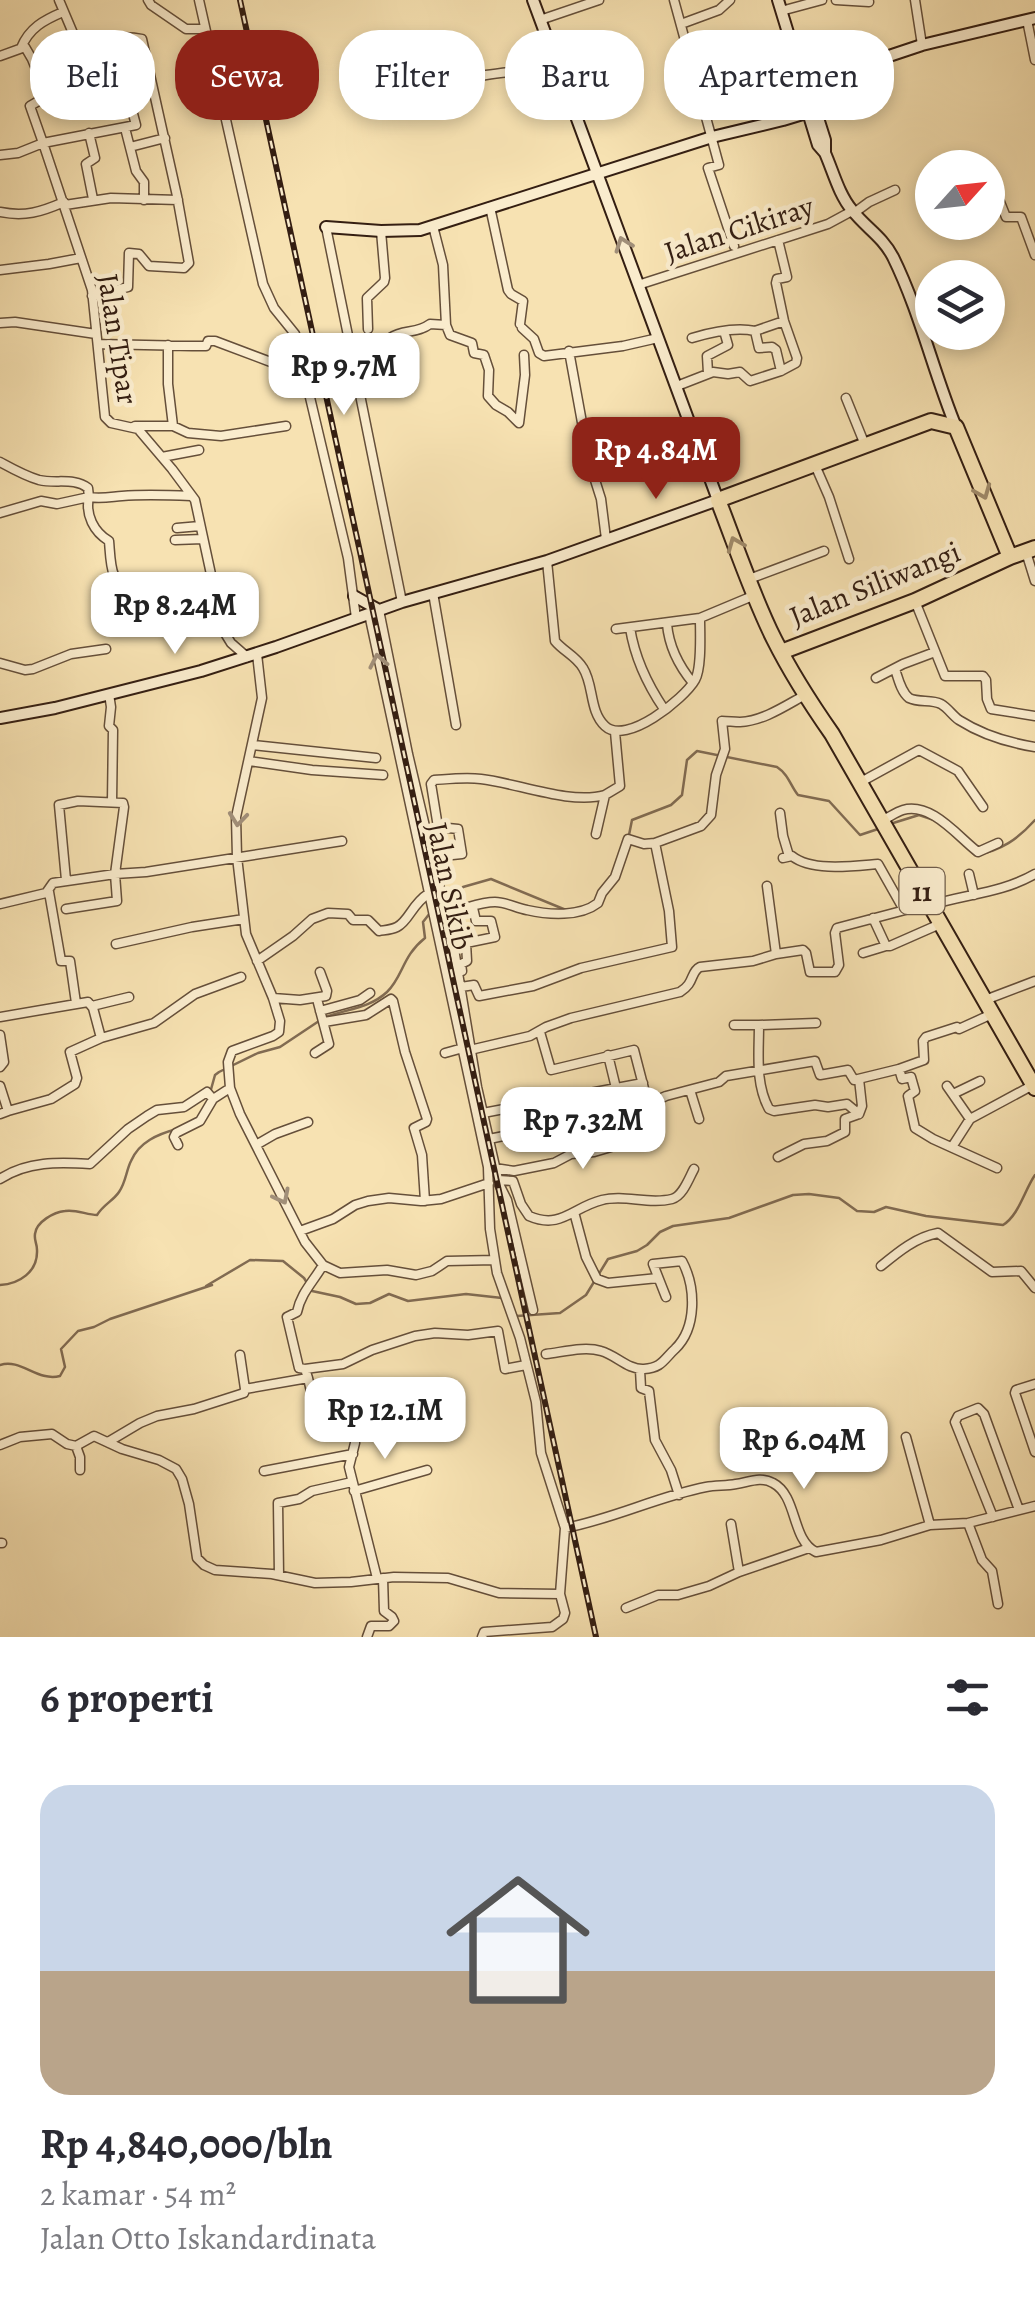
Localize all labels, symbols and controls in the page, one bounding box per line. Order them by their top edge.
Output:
chip: Beli [30,30,155,120]
chip: Sewa [175,30,319,120]
chip: Filter [339,30,485,120]
chip: Baru [505,30,644,120]
chip: Apartemen [664,30,894,120]
north arrow [915,150,1005,240]
map controls [915,150,1005,350]
street label: Jalan Cikiray [659,186,819,272]
one-way arrow [614,237,635,254]
button: layers [915,260,1005,350]
street label: Jalan Tipar [88,271,148,407]
pin: Rp 9.7M [252,333,436,418]
text: Rp 9.7M [291,343,397,387]
pin: Rp 4.84M [553,417,759,502]
text: Rp 4.84M [594,427,718,471]
one-way arrow [972,482,992,500]
street label: Jalan Siliwangi [784,532,966,636]
one-way arrow [727,536,747,554]
pin: Rp 8.24M [72,572,278,657]
text: Rp 8.24M [113,582,237,626]
one-way arrow [368,653,389,670]
one-way arrow [228,811,250,827]
street label: Jalan Sikib [417,819,483,953]
road number: 11 [900,868,944,914]
pin: Rp 7.32M [480,1087,686,1172]
text: Rp 7.32M [522,1097,644,1141]
one-way arrow [269,1187,289,1205]
pin: Rp 12.1M [282,1377,488,1462]
text: Rp 12.1M [327,1387,443,1431]
pin: Rp 6.04M [701,1407,907,1492]
text: Rp 6.04M [742,1417,866,1461]
text: 6 properti [40,1669,213,1726]
icon: filters [940,1670,995,1725]
icon: home [428,1850,608,2030]
text: Rp 4,840,000/bln [40,2115,333,2172]
text: 2 kamar · 54 m² [40,2172,236,2216]
text: Jalan Otto Iskandardinata [40,2216,376,2260]

